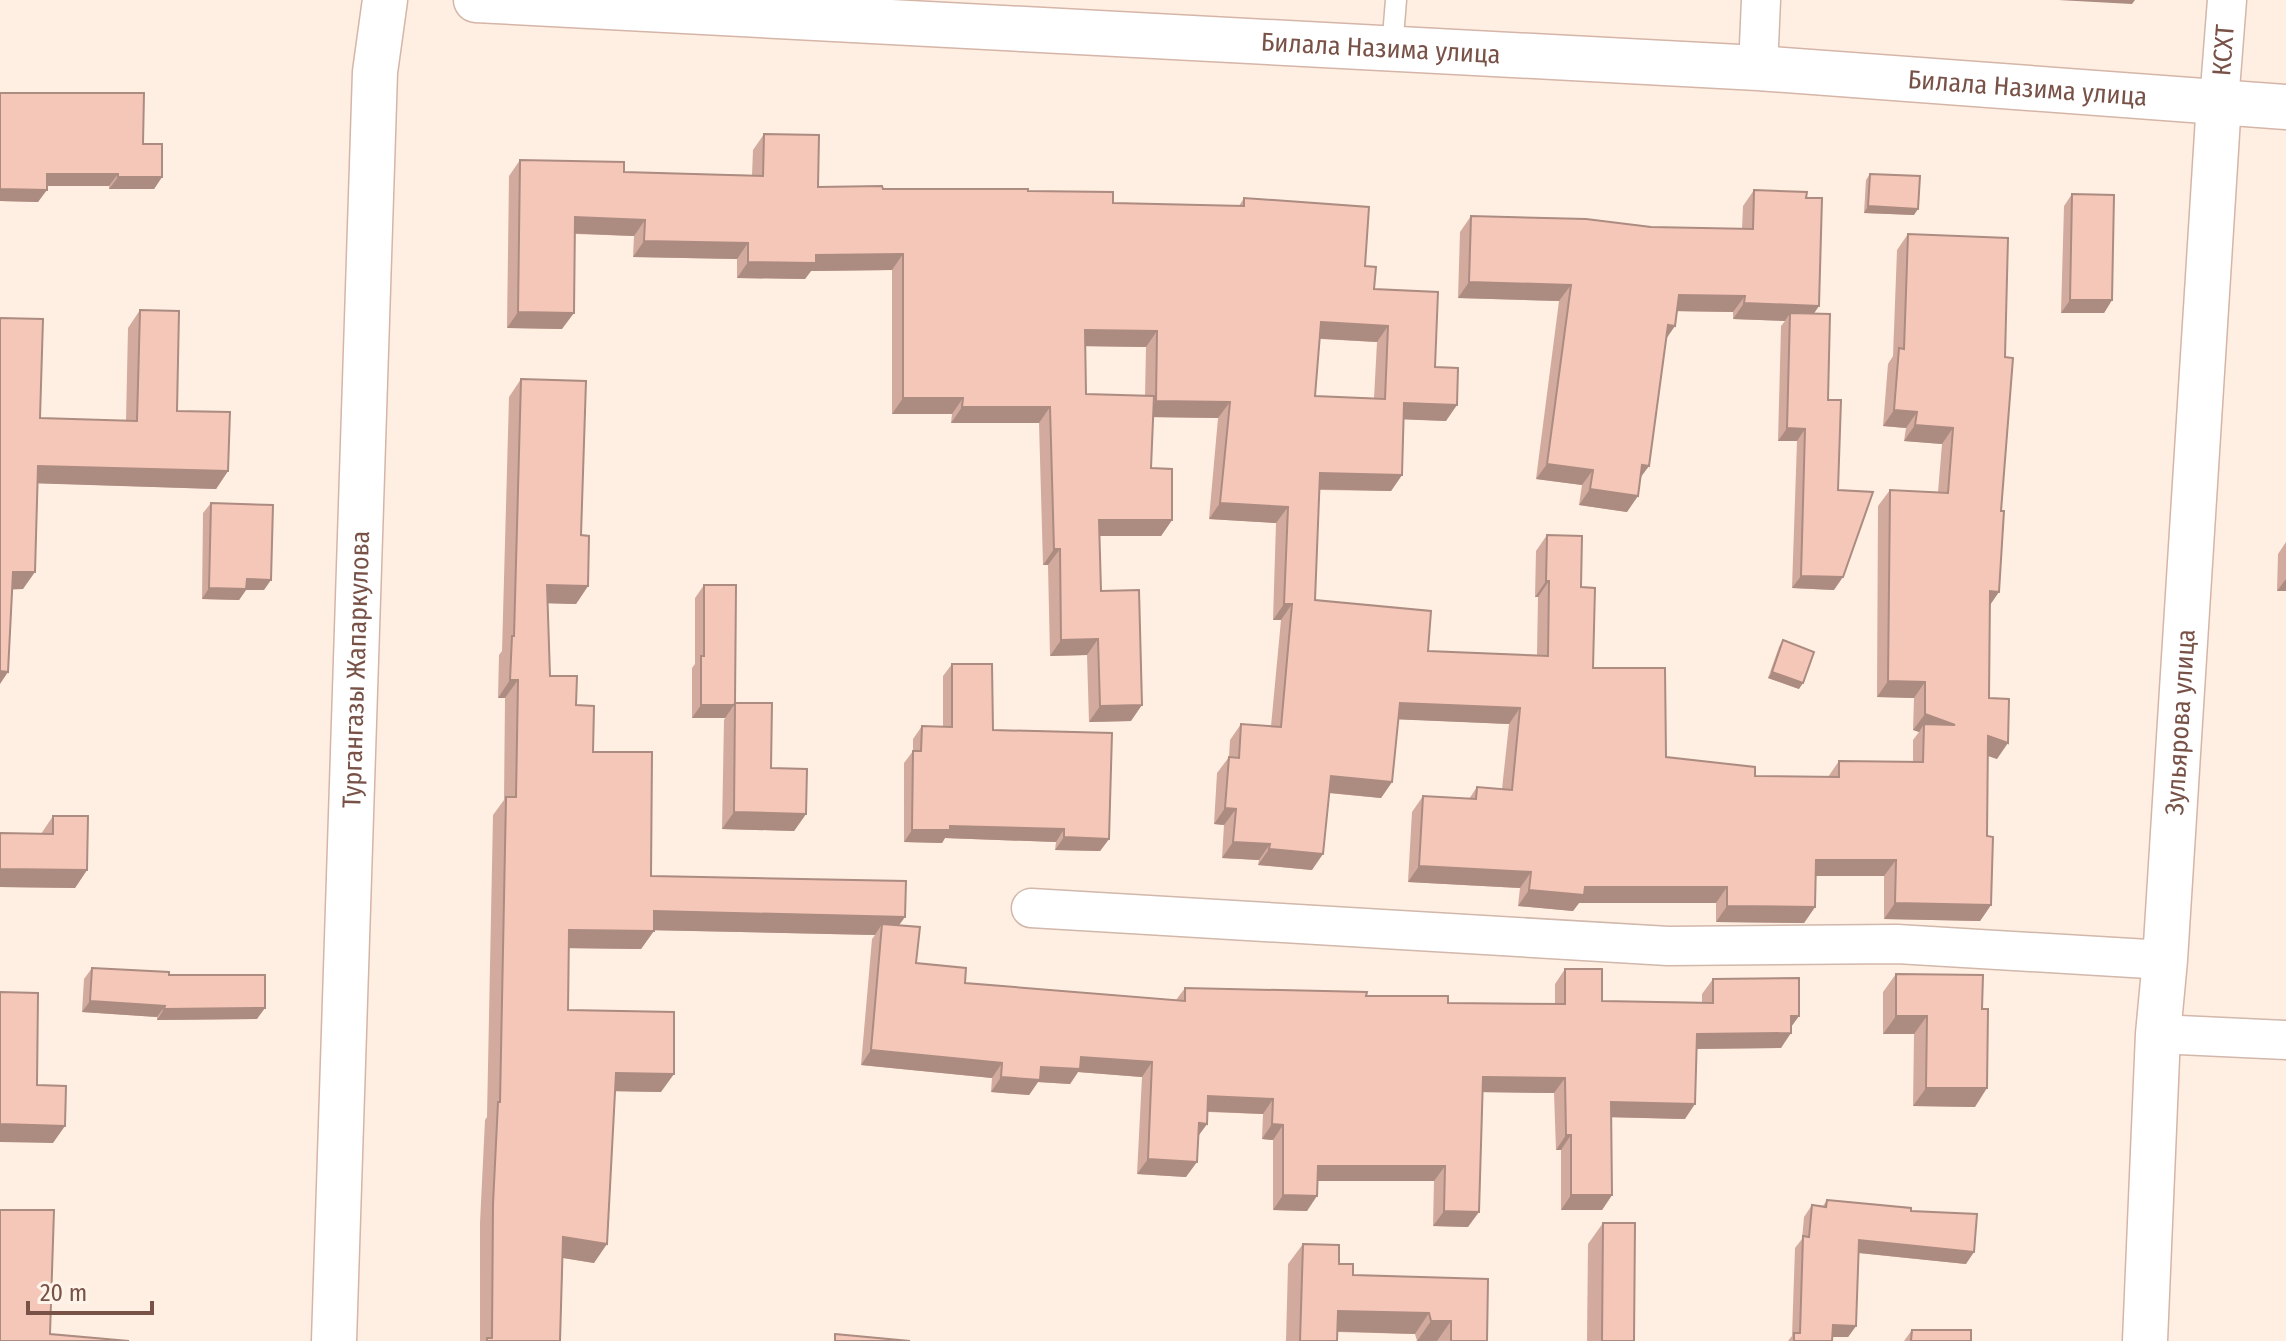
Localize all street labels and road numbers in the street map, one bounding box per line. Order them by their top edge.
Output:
street label: КСХТ [2206,23,2241,77]
street label: Билала Назима улица [1260,27,1501,70]
street label: Билала Назима улица [1907,64,2148,113]
street label: Тургангазы Жапаркулова [336,530,376,808]
street label: Зульярова улица [2159,628,2202,816]

